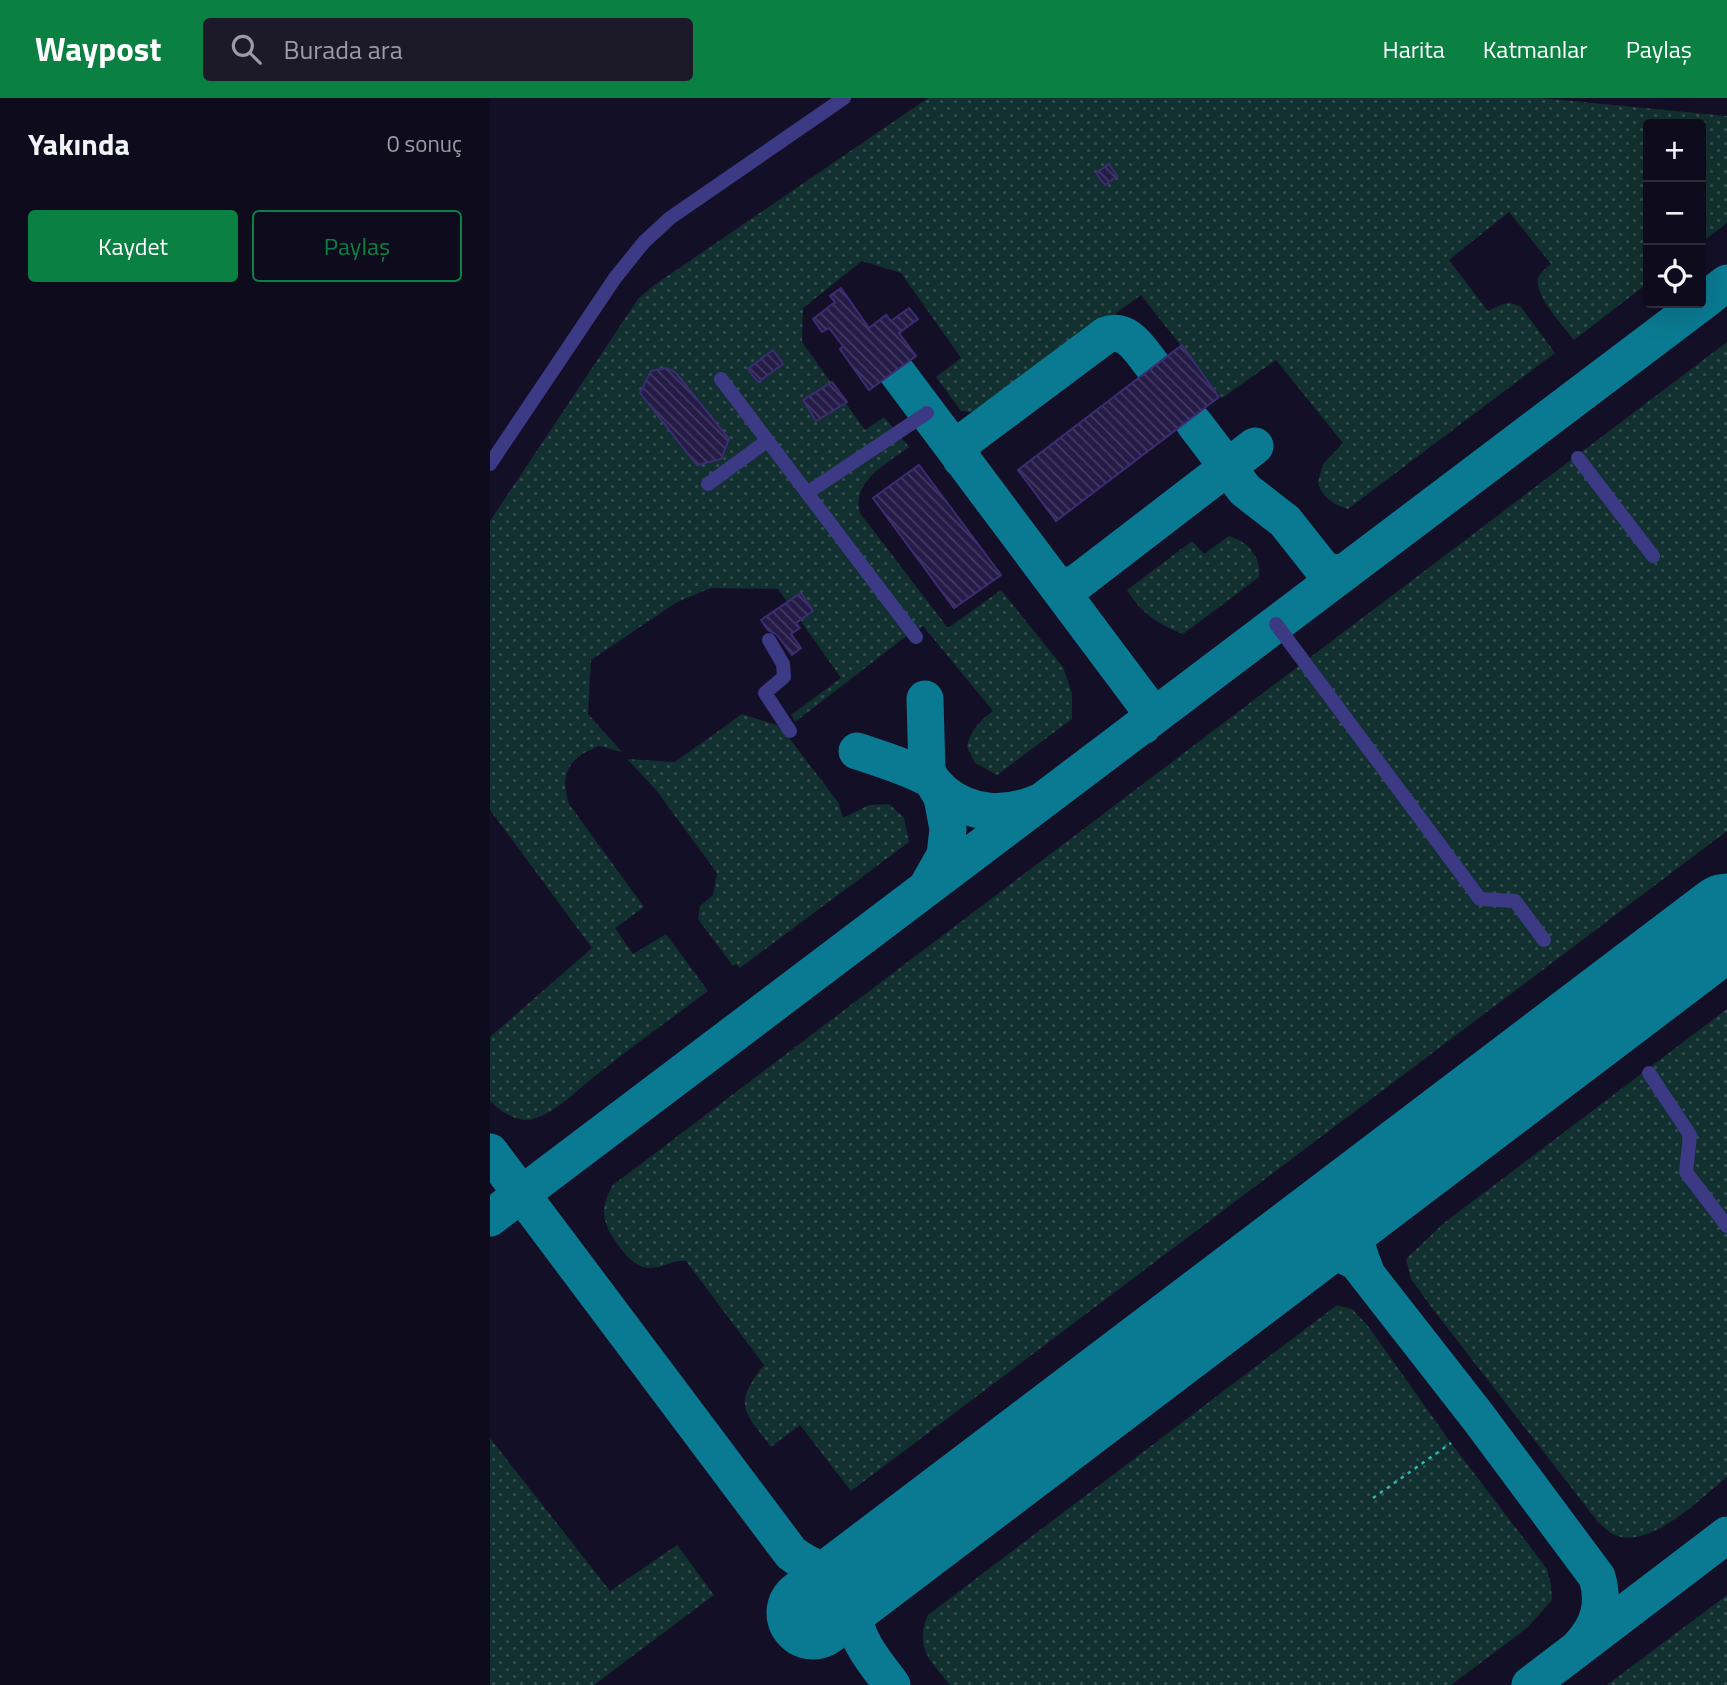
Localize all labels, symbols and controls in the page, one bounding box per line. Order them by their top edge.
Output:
search box [203,18,693,81]
text: Waypost [35,24,161,74]
icon: search [227,30,265,68]
text: Burada ara [283,30,403,69]
text: Harita [1382,31,1445,67]
text: Katmanlar [1483,31,1588,67]
text: Paylaş [1626,31,1692,67]
map controls [1643,119,1706,308]
button: + [1643,119,1706,182]
text: Yakında [28,121,130,167]
text: 0 sonuç [387,126,462,161]
button: − [1643,182,1706,245]
button: Kaydet [28,210,238,282]
button: Paylaş [252,210,462,282]
button: locate [1643,245,1706,308]

